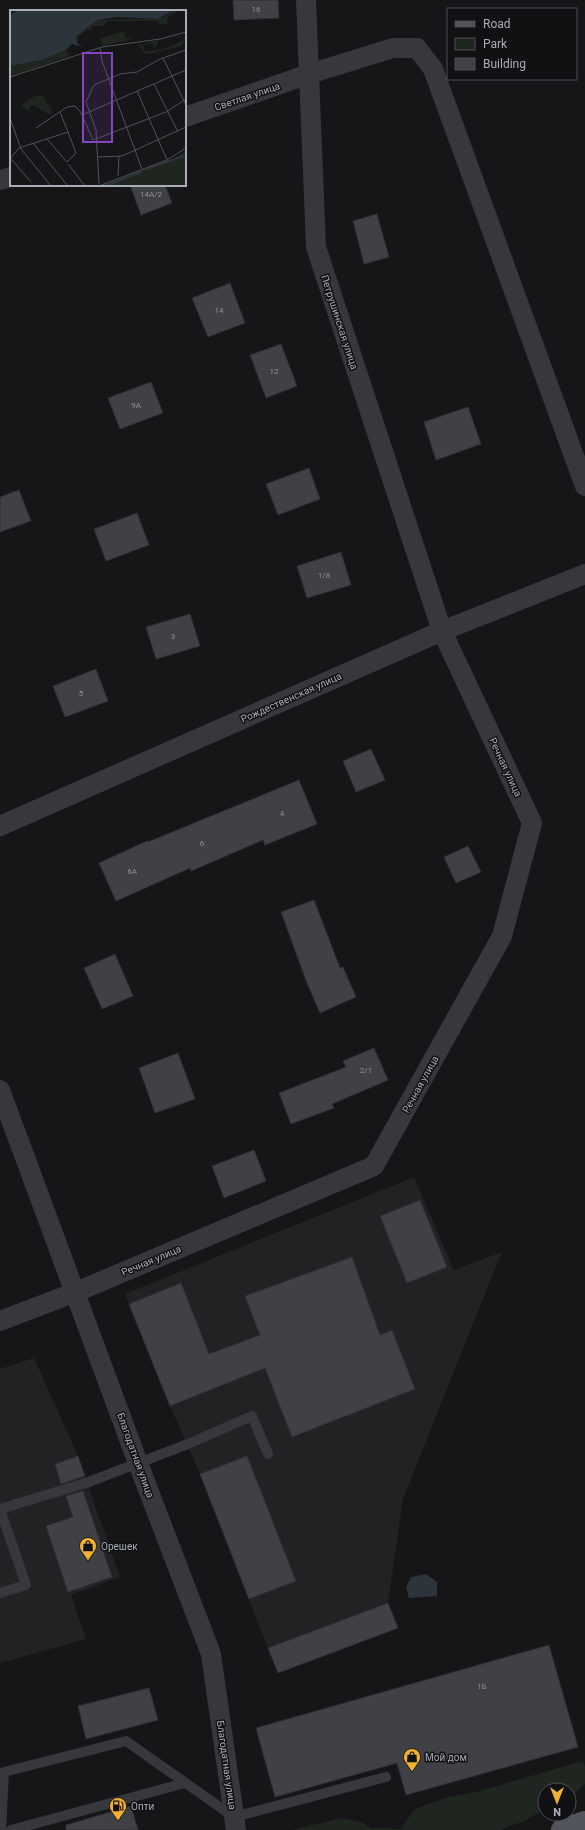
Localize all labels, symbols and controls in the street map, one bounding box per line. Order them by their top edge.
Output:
house number: 16 [252,5,261,14]
legend [447,8,577,80]
inset map [10,10,186,186]
text: Road [483,17,511,31]
text: Park [483,37,508,51]
text: Building [483,57,526,71]
street label: Светлая улица [213,80,281,113]
house number: 14А/2 [140,190,163,199]
street label: Петрушинская улица [319,274,360,371]
house number: 14 [215,306,224,315]
house number: 12 [270,367,279,376]
house number: 9А [131,401,142,410]
house number: 1/8 [318,571,331,580]
house number: 3 [171,632,175,641]
street label: Рождественская улица [239,670,343,725]
house number: 5 [79,689,84,698]
street label: Речная улица [487,736,524,798]
house number: 4 [280,809,285,818]
house number: 6 [200,839,205,848]
house number: 6А [127,867,138,876]
street label: Речная улица [400,1054,441,1115]
house number: 2/1 [360,1066,372,1075]
street label: Речная улица [120,1243,183,1278]
street label: Благодатная улица [115,1411,156,1499]
shop icon: Орешек [78,1536,98,1561]
place label: Орешек [101,1541,138,1552]
house number: 1Б [477,1682,487,1691]
street label: Благодатная улица [215,1720,238,1810]
shop icon: Мой дом [402,1747,422,1772]
place label: Мой дом [425,1752,467,1763]
north arrow [537,1782,577,1822]
fuel station icon: Опти [108,1796,128,1821]
place label: Опти [131,1801,154,1812]
text: N [553,1805,561,1818]

